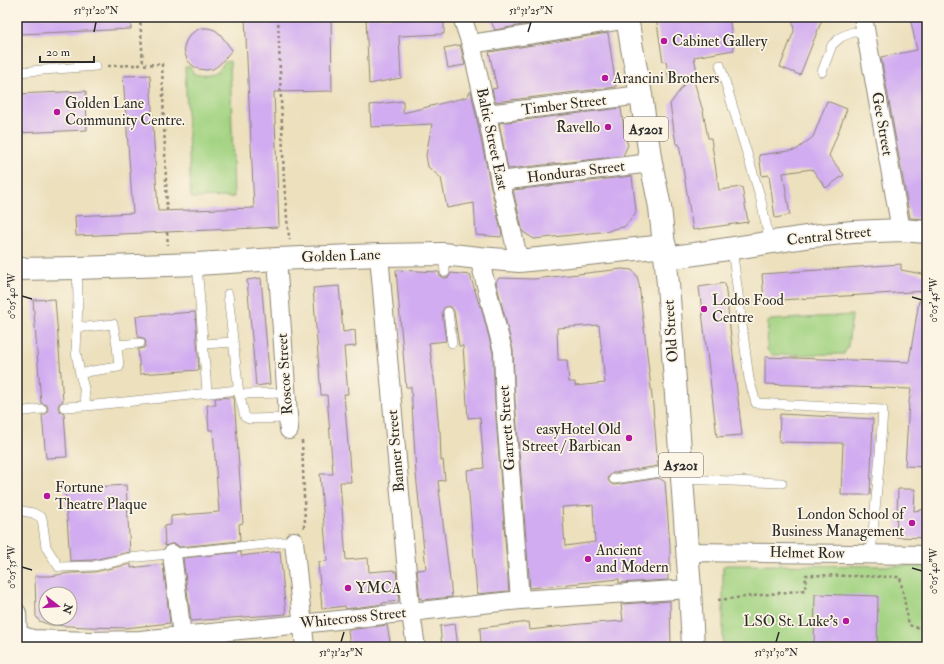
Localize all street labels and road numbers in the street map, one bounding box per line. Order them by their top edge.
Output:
street label: Baltic Street East [472,86,512,192]
street label: Timber Street [521,90,607,120]
street label: Gee Street [867,91,897,158]
road number: A5201 [624,117,668,141]
street label: Honduras Street [526,157,626,187]
street label: Central Street [786,222,872,250]
street label: Golden Lane [301,245,381,267]
street label: Old Street [659,299,683,363]
street label: Roscoe Street [273,332,297,415]
street label: Garrett Street [495,385,519,471]
street label: Banner Street [383,409,409,493]
road number: A5201 [659,453,703,477]
street label: Helmet Row [769,543,845,563]
street label: Whitecross Street [298,603,407,633]

